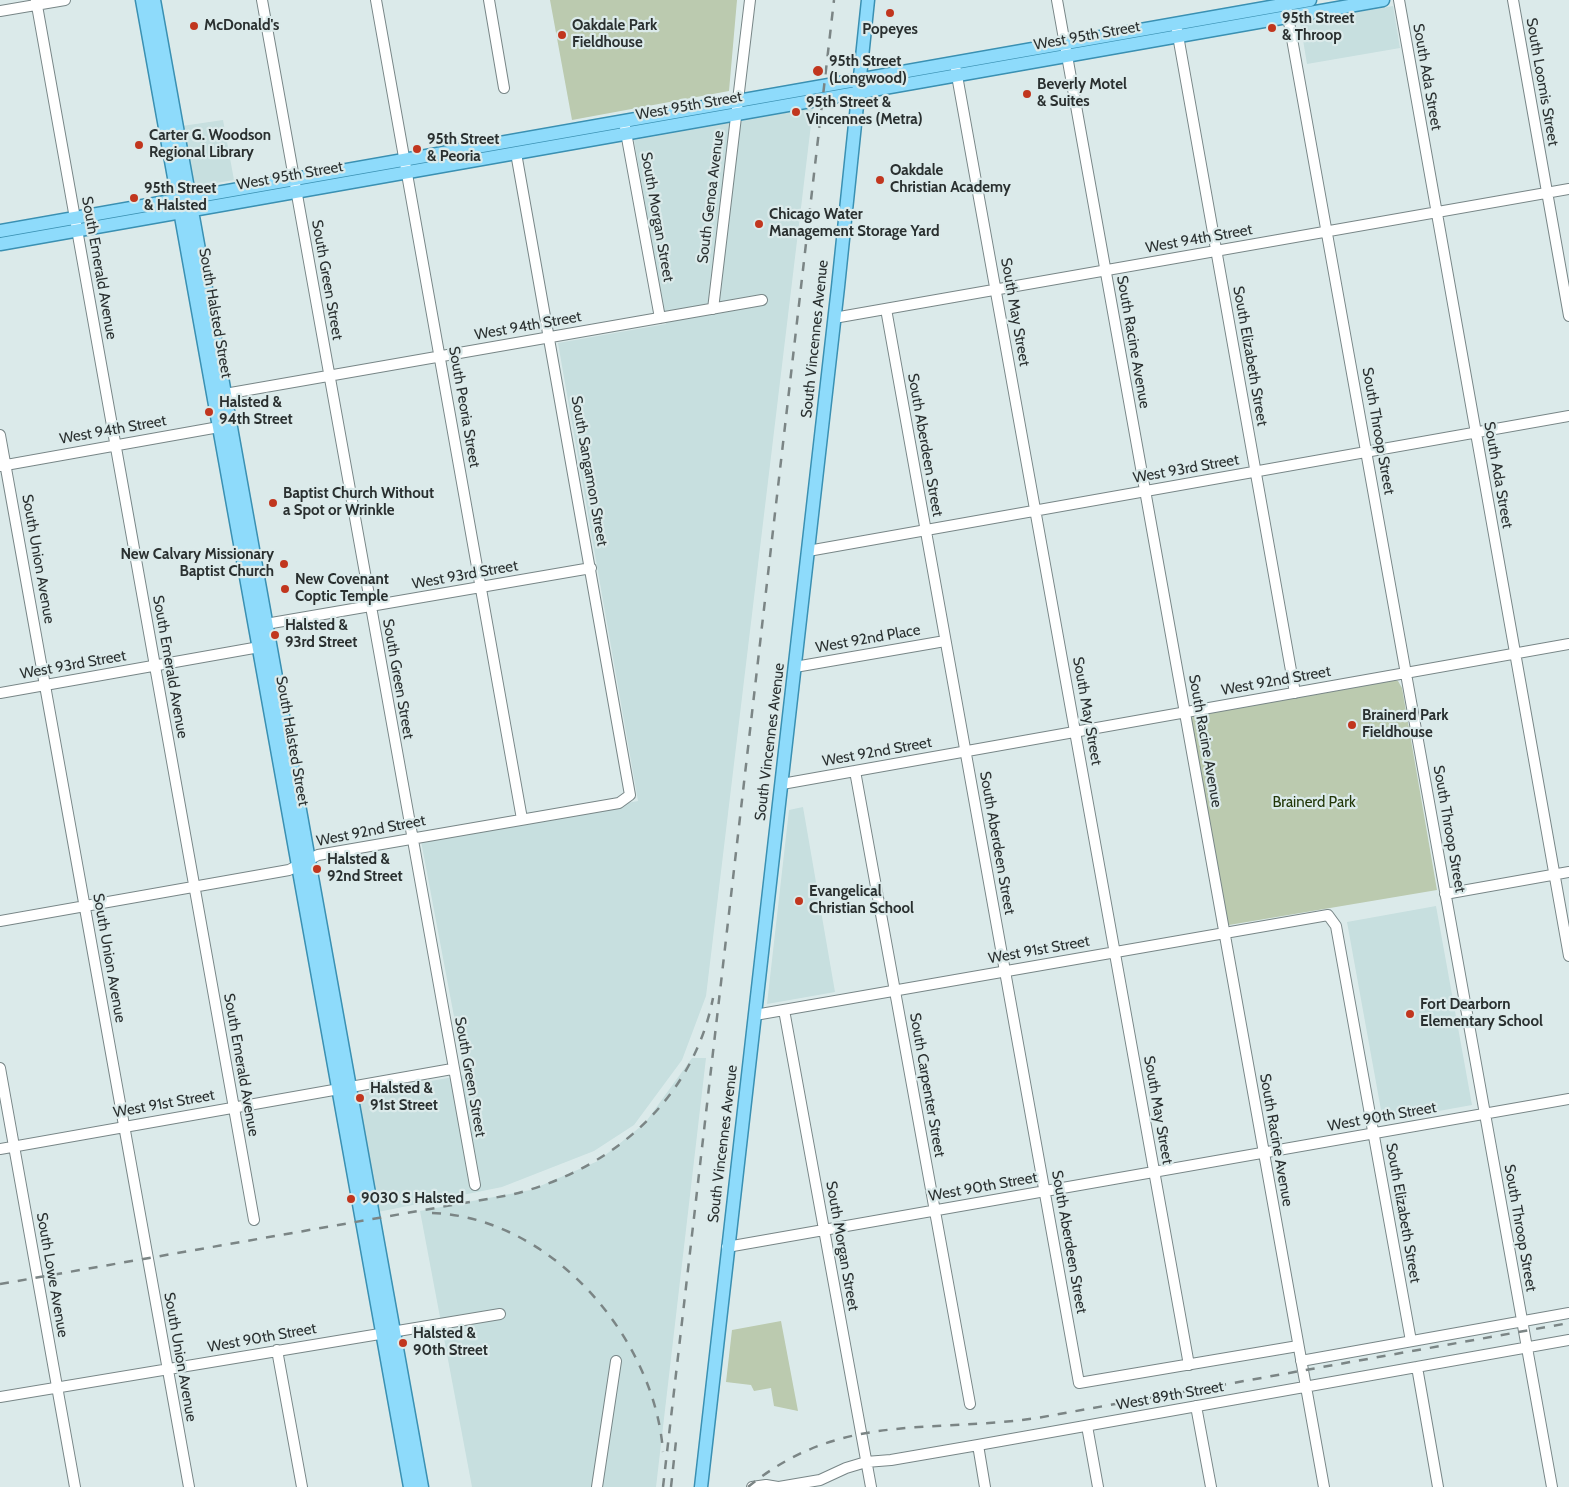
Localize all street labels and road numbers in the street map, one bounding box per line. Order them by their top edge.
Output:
street label: South Loomis Street [1522,17,1562,147]
street label: West 95th Street [1032,18,1142,54]
street label: South Ada Street [1409,22,1445,132]
street label: West 95th Street [634,88,744,124]
street label: South Genoa Avenue [694,129,728,265]
street label: South Morgan Street [637,151,677,283]
street label: West 95th Street [235,158,345,194]
street label: South Emerald Avenue [78,195,120,341]
street label: South Green Street [308,219,346,341]
street label: West 94th Street [1144,221,1254,257]
street label: South Halsted Street [195,247,235,379]
street label: South May Street [997,256,1033,368]
street label: South Vincennes Avenue [798,259,832,419]
street label: South Racine Avenue [1112,274,1154,410]
street label: South Elizabeth Street [1229,285,1271,427]
street label: West 94th Street [473,308,583,344]
street label: South Peoria Street [444,345,484,469]
street label: South Throop Street [1358,366,1398,496]
street label: South Aberdeen Street [904,372,946,518]
street label: South Sangamon Street [567,395,611,547]
street label: West 94th Street [58,412,168,448]
street label: South Ada Street [1480,420,1516,530]
street label: West 93rd Street [1132,451,1240,487]
street label: South Union Avenue [18,493,58,625]
street label: West 93rd Street [411,557,519,593]
street label: South Emerald Avenue [149,594,191,740]
street label: South Green Street [379,618,417,740]
street label: West 92nd Place [814,621,922,657]
street label: West 93rd Street [19,647,127,683]
street label: South May Street [1069,655,1105,767]
street label: South Vincennes Avenue [751,662,789,822]
street label: West 92nd Street [1220,663,1332,699]
street label: South Racine Avenue [1184,673,1226,809]
street label: South Halsted Street [272,675,312,807]
street label: West 92nd Street [821,734,933,770]
street label: South Throop Street [1429,764,1469,894]
street label: South Aberdeen Street [976,770,1018,916]
street label: West 92nd Street [315,812,427,850]
street label: South Union Avenue [89,892,129,1024]
street label: West 91st Street [987,932,1091,968]
street label: South Emerald Avenue [220,992,262,1138]
street label: South Carpenter Street [905,1011,949,1159]
street label: South Green Street [451,1016,489,1138]
street label: South May Street [1140,1054,1176,1166]
street label: South Vincennes Avenue [704,1064,742,1224]
street label: South Racine Avenue [1255,1072,1297,1208]
street label: West 91st Street [112,1086,216,1122]
street label: West 90th Street [1326,1099,1438,1135]
street label: South Elizabeth Street [1382,1142,1424,1284]
street label: South Throop Street [1500,1163,1540,1293]
street label: West 90th Street [927,1169,1039,1205]
street label: South Aberdeen Street [1048,1169,1090,1315]
street label: South Morgan Street [822,1180,862,1312]
street label: South Lowe Avenue [32,1211,72,1339]
street label: South Union Avenue [160,1291,200,1423]
street label: West 90th Street [206,1320,318,1356]
street label: West 89th Street [1115,1378,1225,1414]

